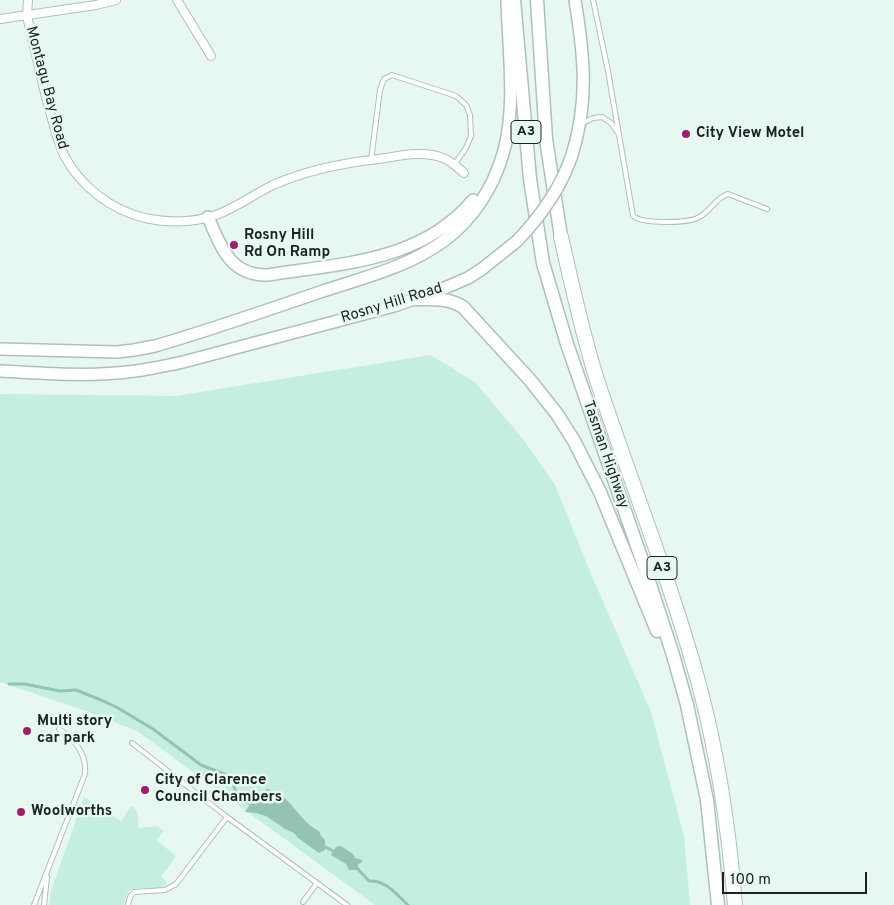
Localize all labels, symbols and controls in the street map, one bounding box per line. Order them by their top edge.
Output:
street label: Montagu Bay Road [21,24,71,152]
road number: A3 [511,120,541,144]
place label: City View Motel [696,125,804,143]
marker: City View Motel [680,128,692,140]
place label: Rosny Hill Rd On Ramp [244,227,330,262]
marker: Rosny Hill Rd On Ramp [228,239,240,251]
street label: Rosny Hill Road [339,280,445,328]
street label: Tasman Highway [578,399,632,511]
road number: A3 [647,556,677,580]
place label: Multi story car park [37,713,112,748]
marker: Multi story car park [21,725,33,737]
place label: City of Clarence Council Chambers [155,772,282,807]
marker: City of Clarence Council Chambers [139,784,151,796]
place label: Woolworths [31,803,112,821]
marker: Woolworths [15,806,27,818]
scale bar [724,862,869,894]
text: 100 m [730,871,771,890]

